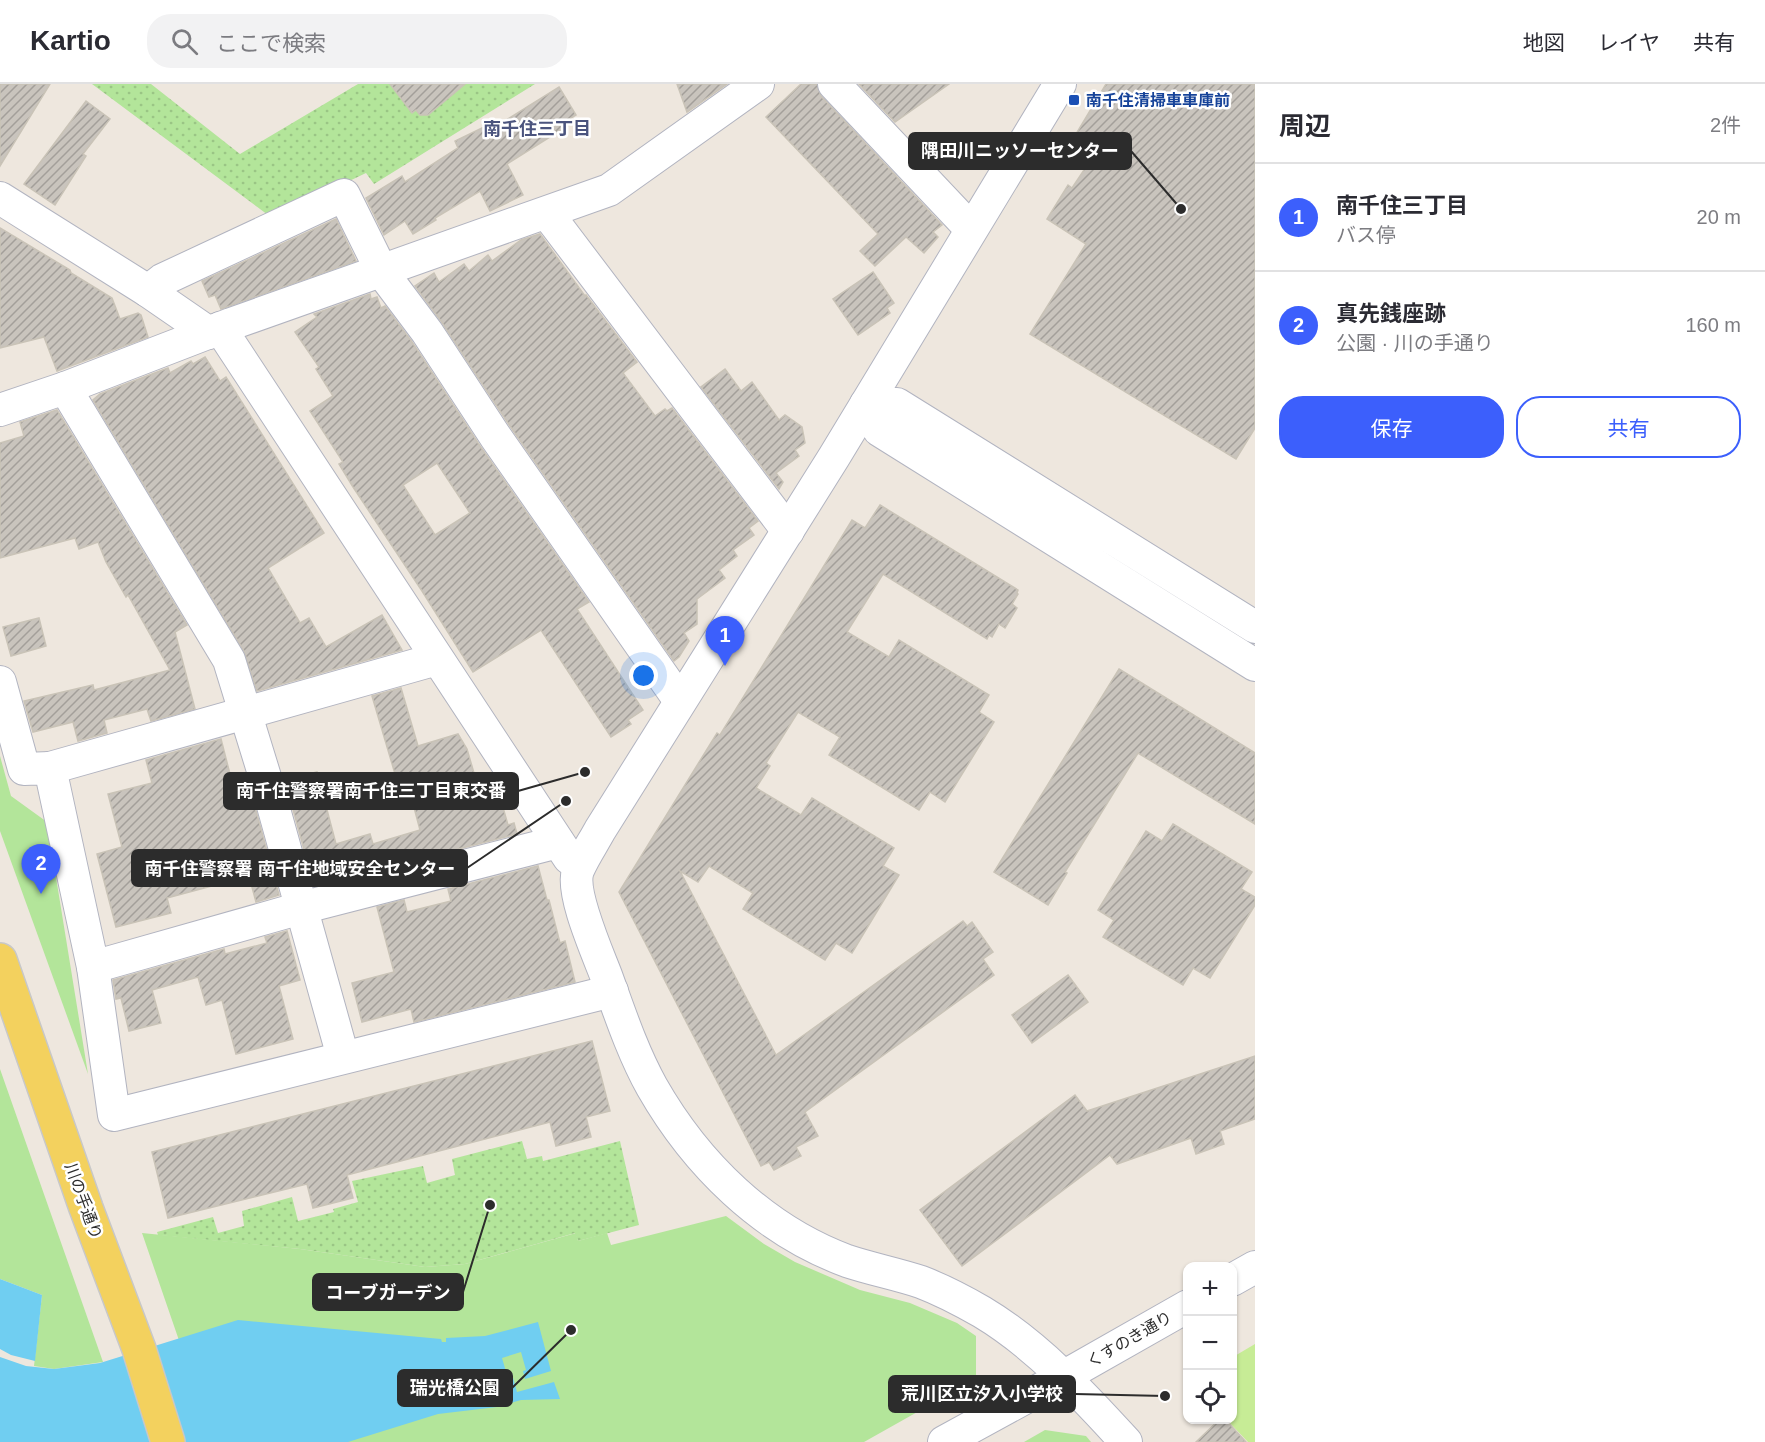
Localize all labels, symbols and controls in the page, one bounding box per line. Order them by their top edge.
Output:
search box [147,14,567,68]
text: Kartio [30,25,111,56]
icon: search [168,25,201,58]
text: ここで検索 [216,31,326,56]
text: 地図 [1523,31,1565,54]
text: レイヤ [1598,31,1660,54]
text: 共有 [1693,31,1735,54]
place label: 南千住清掃車車庫前 [1086,92,1230,109]
marker: 南千住清掃車車庫前 [1067,93,1081,107]
text: 周辺 [1279,111,1331,141]
text: 2件 [1710,114,1741,136]
district label: 南千住三丁目 [483,119,591,139]
callout: 隅田川ニッソーセンター [909,133,1131,169]
text: 隅田川ニッソーセンター [921,141,1119,161]
text: 南千住三丁目 [1336,193,1468,218]
text: 1 [1293,206,1304,228]
text: 20 m [1697,206,1741,228]
text: バス停 [1336,224,1396,246]
text: 真先銭座跡 [1336,301,1446,326]
text: 2 [1293,314,1304,336]
text: 160 m [1685,314,1741,336]
text: 公園 · 川の手通り [1336,332,1494,354]
button: 保存 [1279,396,1504,458]
button: 共有 [1516,396,1741,458]
pin: 1 [706,616,744,666]
your location [629,661,658,690]
callout: 南千住警察署南千住三丁目東交番 [224,773,518,809]
text: 南千住警察署南千住三丁目東交番 [236,781,506,801]
pin: 2 [22,844,60,894]
callout: 南千住警察署 南千住地域安全センター [132,850,467,886]
text: 南千住警察署 南千住地域安全センター [145,859,456,879]
street label: 川の手通り [62,1161,105,1242]
map controls [1183,1262,1237,1424]
button: + [1183,1262,1237,1316]
callout: コーブガーデン [313,1274,463,1310]
text: コーブガーデン [326,1283,450,1303]
street label: くすのき通り [1084,1308,1175,1371]
button: − [1183,1316,1237,1370]
callout: 瑞光橋公園 [398,1370,512,1406]
button: locate [1183,1370,1237,1424]
callout: 荒川区立汐入小学校 [889,1376,1075,1412]
text: 瑞光橋公園 [410,1378,500,1398]
text: 荒川区立汐入小学校 [901,1384,1063,1404]

